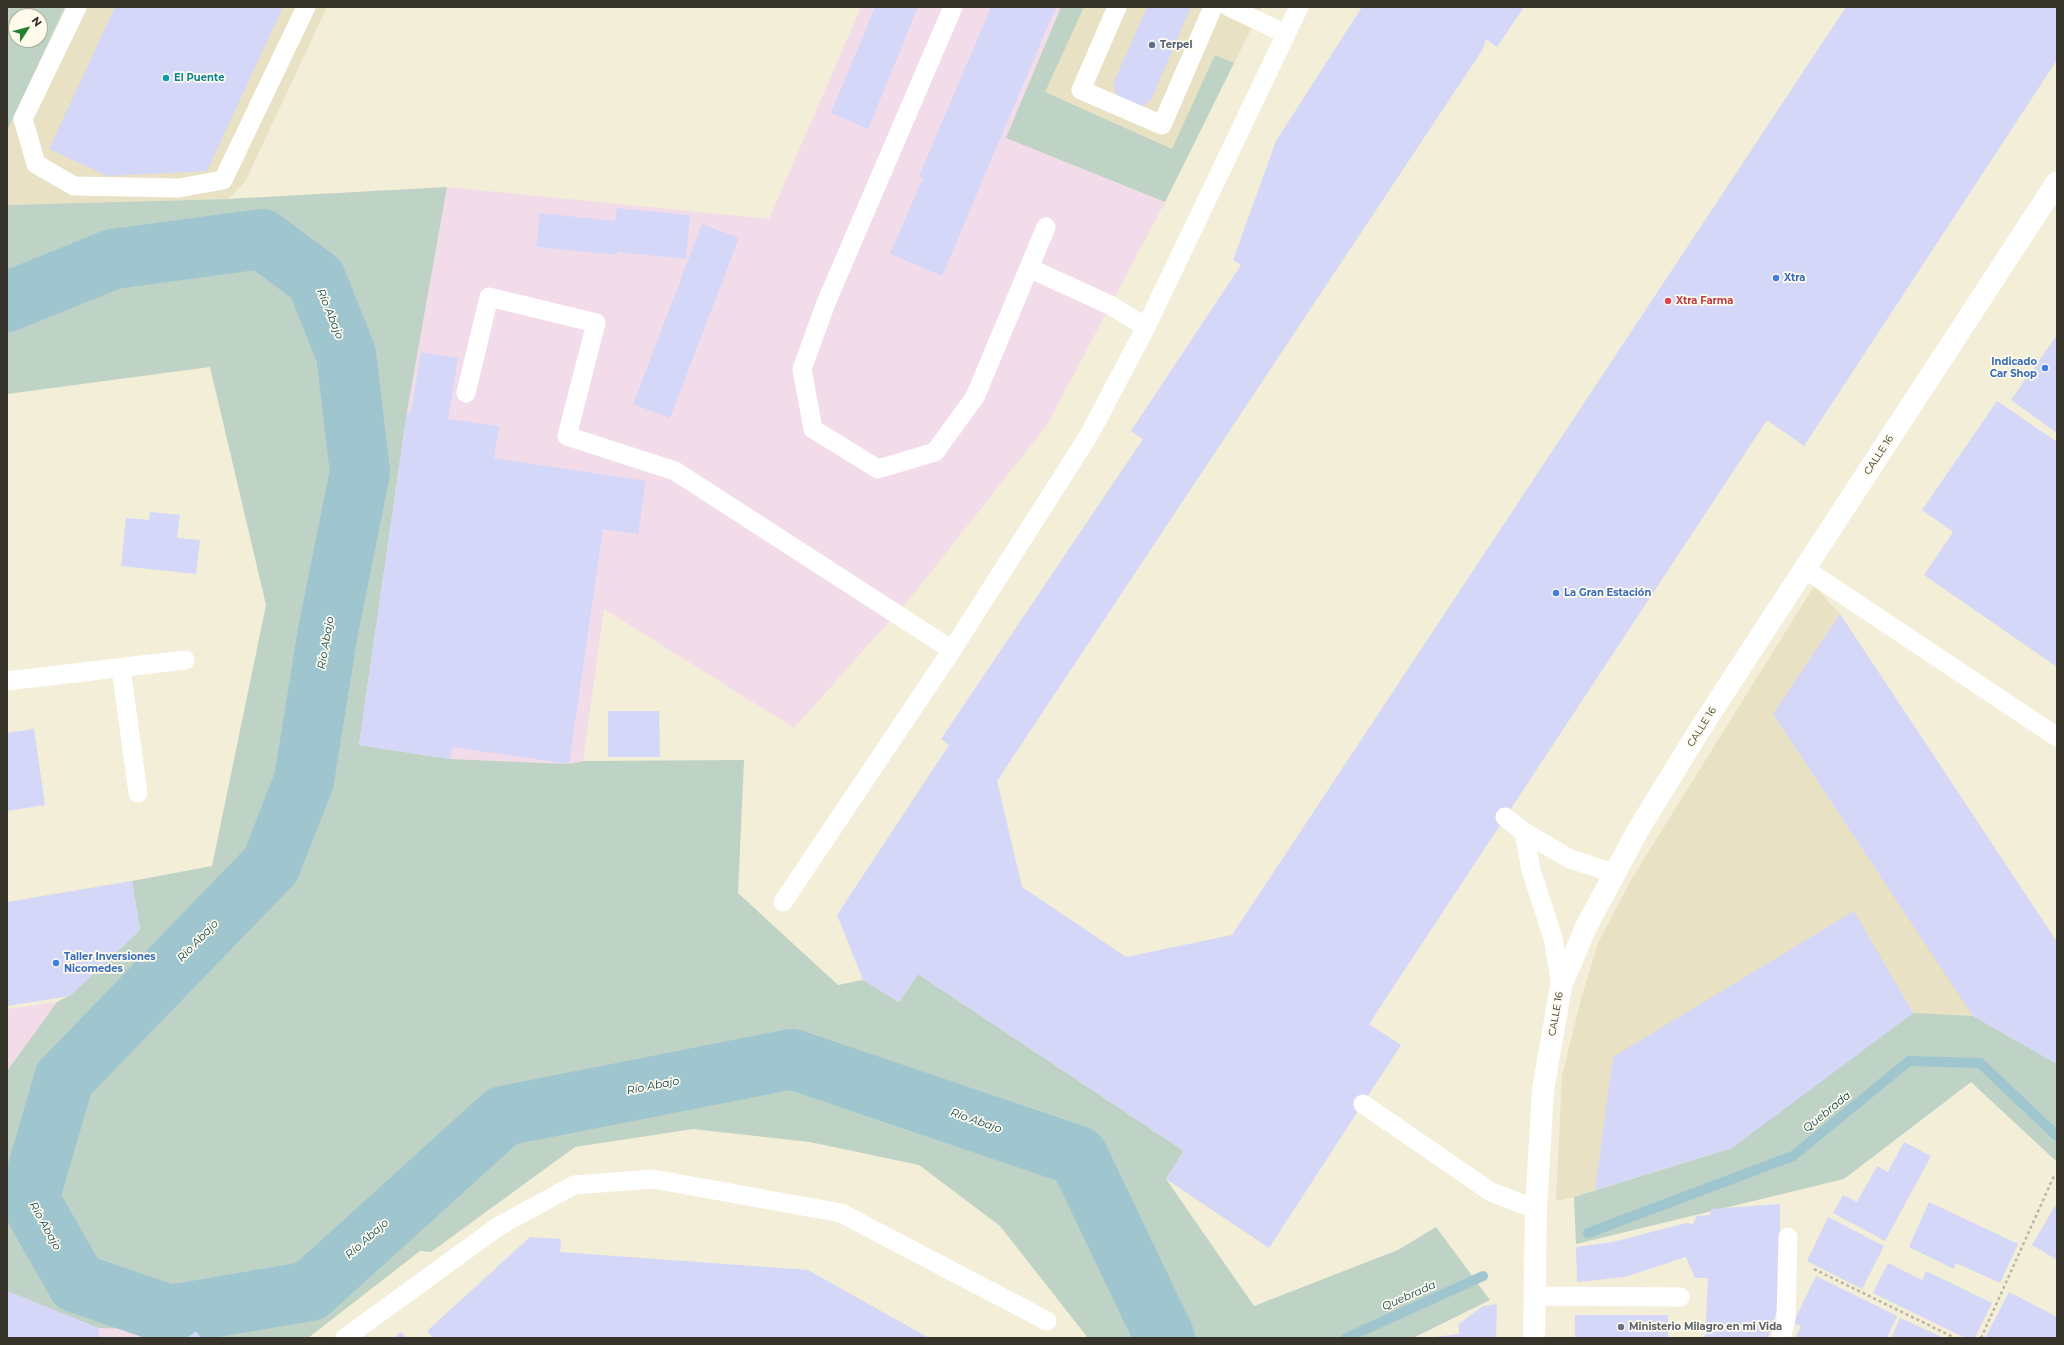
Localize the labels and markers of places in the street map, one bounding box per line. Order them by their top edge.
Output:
place label: Terpel [1160,39,1192,51]
marker: Terpel [1147,40,1157,50]
place label: El Puente [174,72,224,84]
marker: El Puente [161,73,171,83]
place label: Xtra [1784,272,1805,284]
marker: Xtra [1771,273,1781,283]
place label: Xtra Farma [1676,295,1733,307]
marker: Xtra Farma [1663,296,1673,306]
place label: Indicado Car Shop [1990,356,2037,380]
marker: Indicado Car Shop [2040,363,2050,373]
place label: La Gran Estación [1564,587,1651,599]
marker: La Gran Estación [1551,588,1561,598]
place label: Taller Inversiones Nicomedes [64,951,156,974]
marker: Taller Inversiones Nicomedes [51,958,61,968]
place label: Ministerio Milagro en mi Vida [1629,1321,1782,1333]
marker: Ministerio Milagro en mi Vida [1616,1322,1626,1332]

